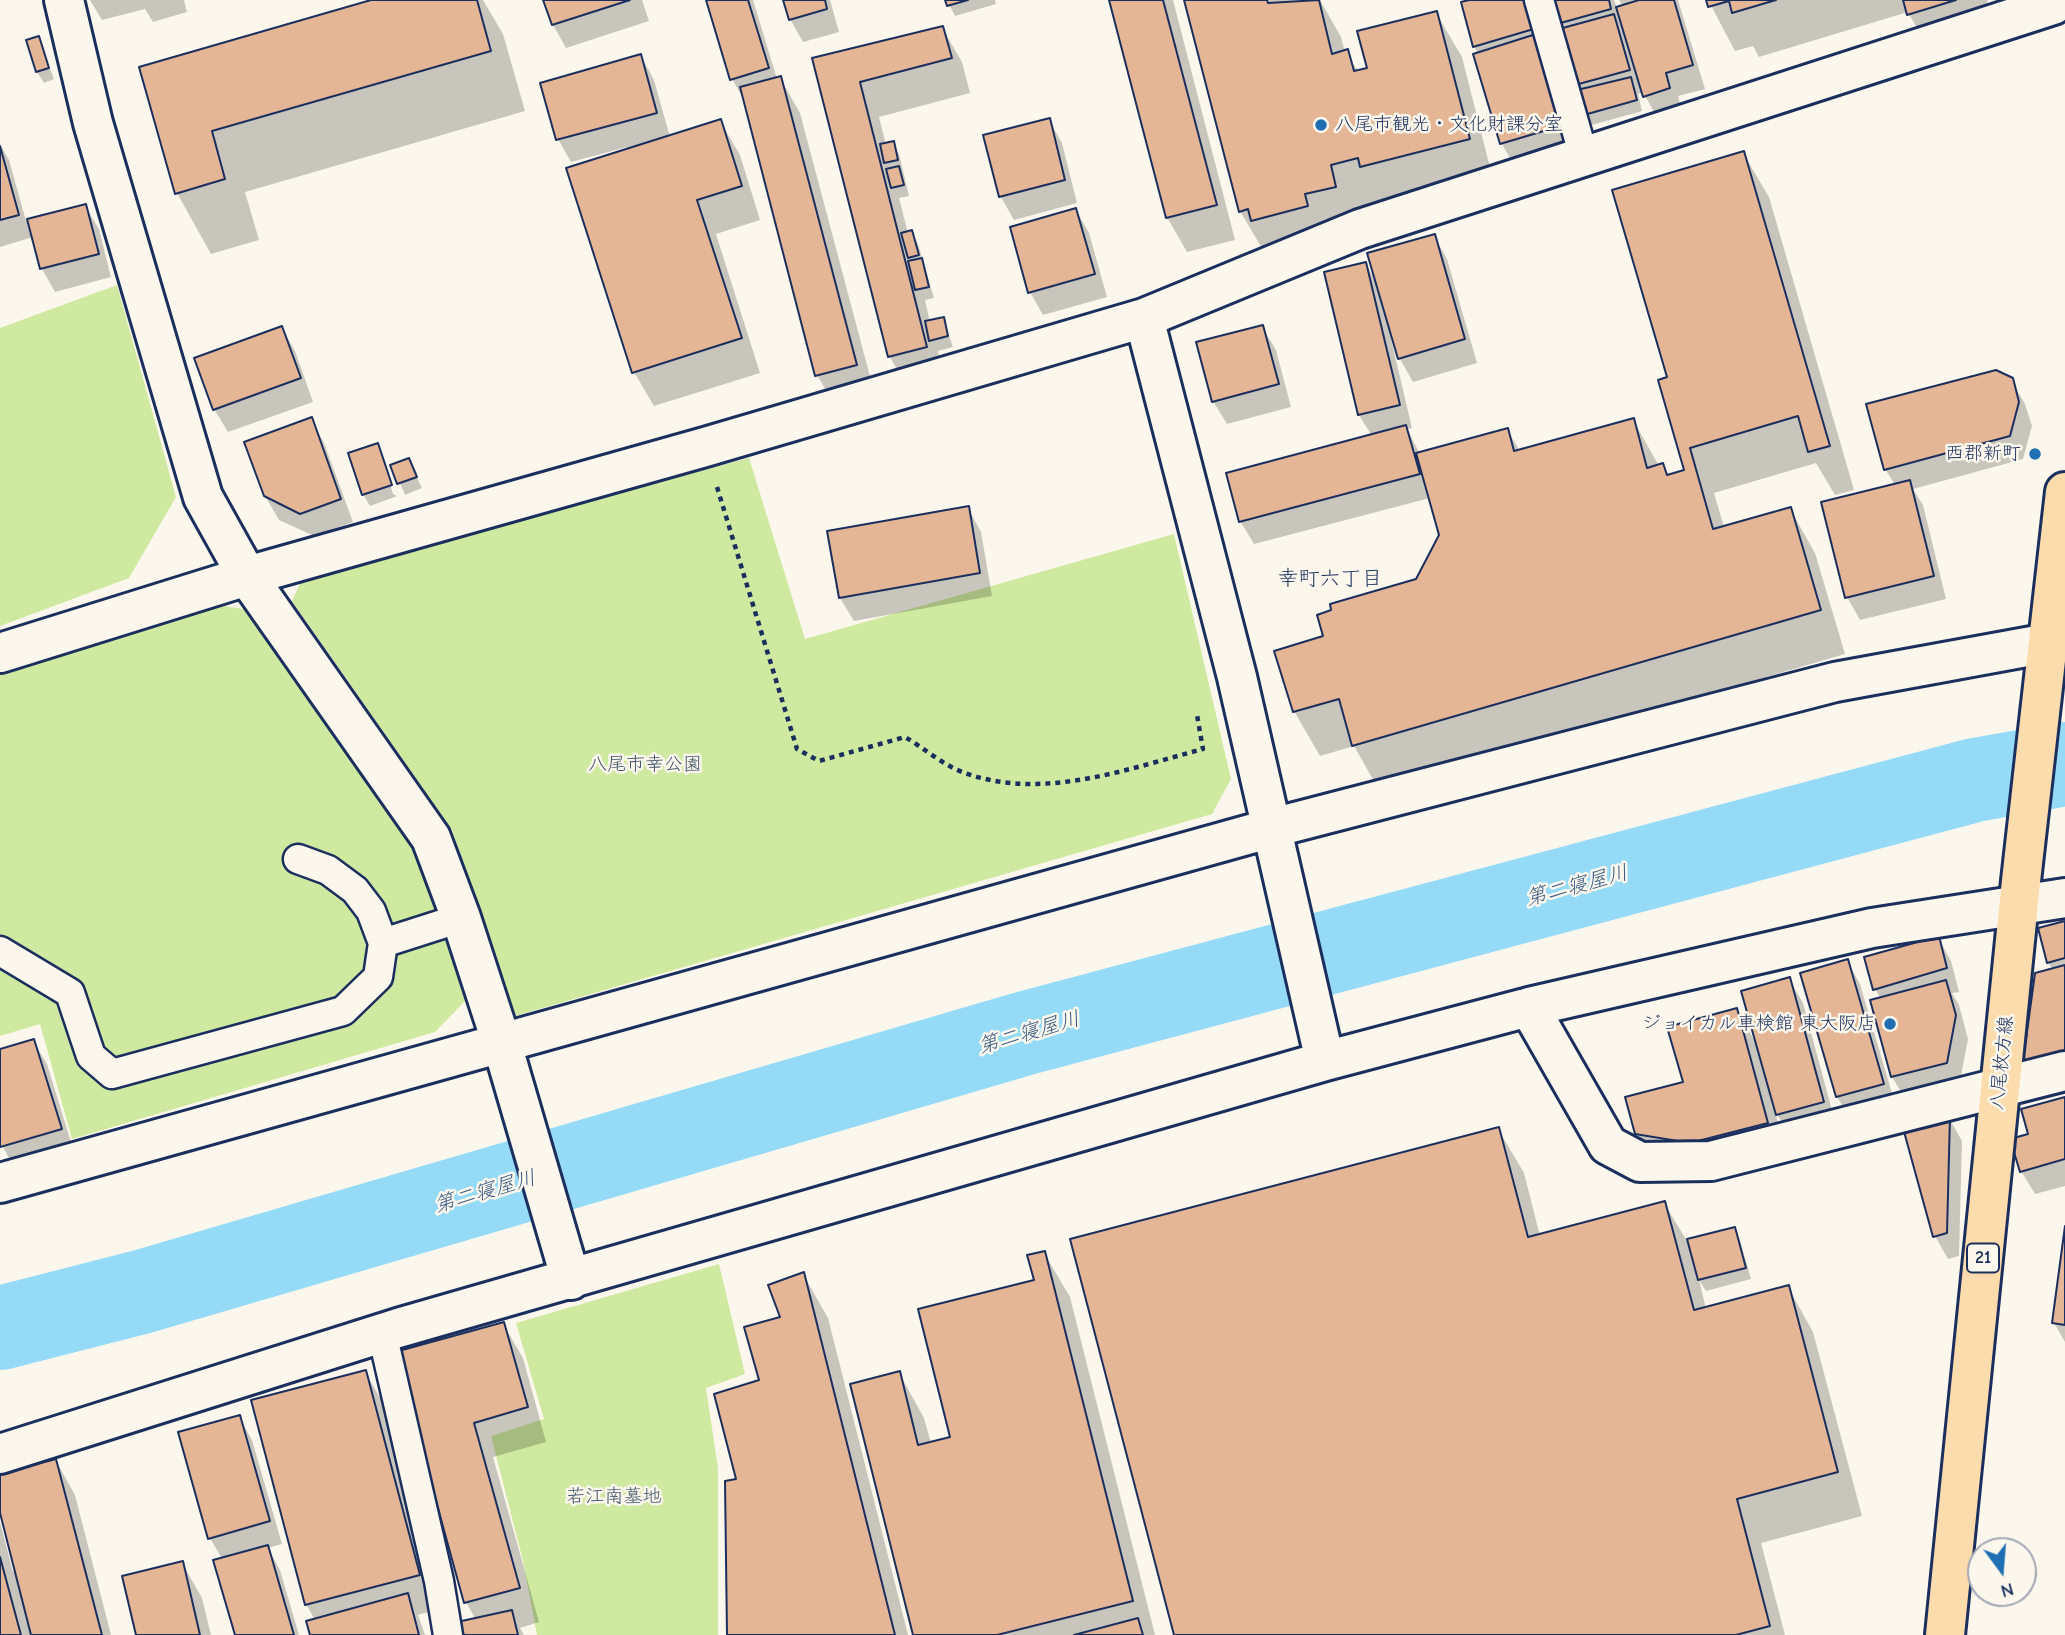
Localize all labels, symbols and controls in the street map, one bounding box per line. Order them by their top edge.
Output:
place label: 八尾市観光・文化財課分室 [1335,114,1563,136]
marker: 八尾市観光・文化財課分室 [1313,117,1329,133]
place label: 西郡新町 [1945,443,2021,465]
marker: 西郡新町 [2027,446,2043,462]
district label: 幸町六丁目 [1278,566,1382,592]
park label: 八尾市幸公園 [588,754,702,776]
water label: 第二寝屋川 [1523,860,1631,912]
water label: 第二寝屋川 [975,1006,1083,1060]
place label: ジョイカル車検館 東大阪店 [1642,1013,1876,1035]
street label: 八尾枚方線 [1986,1015,2018,1111]
marker: ジョイカル車検館 東大阪店 [1882,1016,1898,1032]
water label: 第二寝屋川 [431,1165,539,1219]
road number: 21 [1967,1244,1999,1273]
park label: 若江南墓地 [567,1486,661,1508]
north arrow [1967,1537,2037,1607]
text: N [1998,1578,2016,1603]

